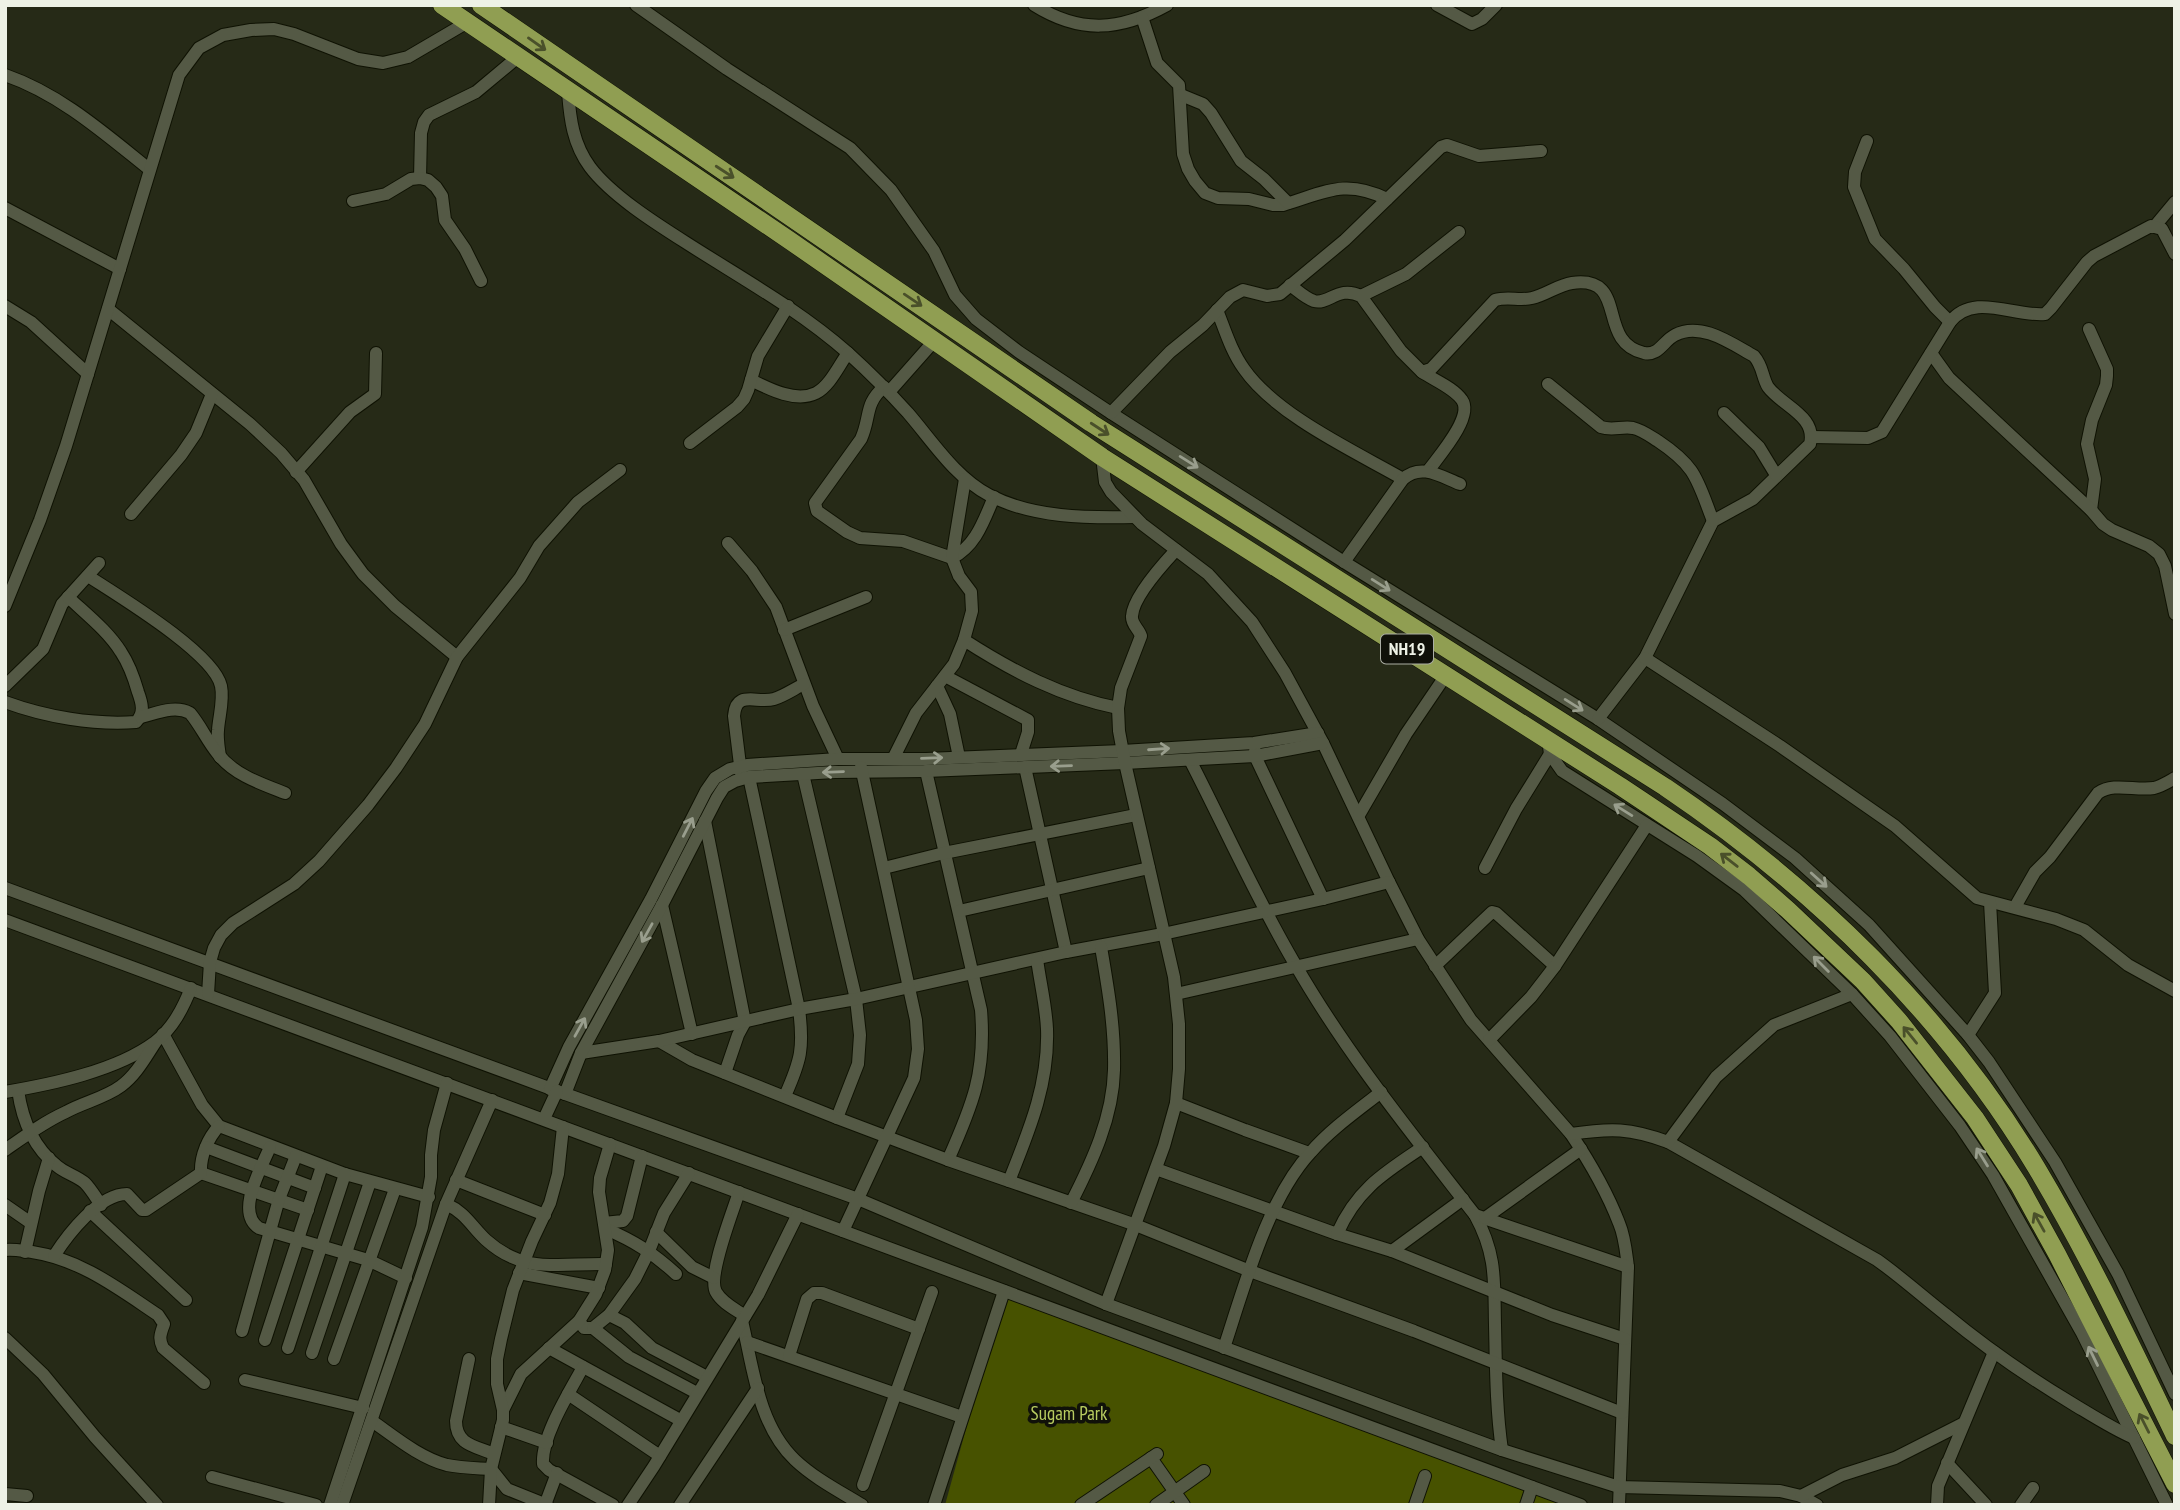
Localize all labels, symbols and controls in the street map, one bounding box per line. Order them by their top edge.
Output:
one-way arrow [527,37,546,51]
one-way arrow [715,165,734,179]
one-way arrow [903,293,922,307]
one-way arrow [1090,422,1110,436]
one-way arrow [1179,456,1199,470]
one-way arrow [1371,577,1390,592]
road number: NH19 [1381,634,1433,664]
one-way arrow [1564,698,1584,712]
one-way arrow [1148,742,1170,755]
one-way arrow [920,752,943,765]
one-way arrow [1049,759,1072,772]
one-way arrow [822,766,845,779]
one-way arrow [1614,803,1633,818]
one-way arrow [681,817,695,838]
one-way arrow [1720,853,1738,868]
one-way arrow [1809,872,1827,888]
one-way arrow [640,922,653,943]
one-way arrow [1813,955,1830,972]
one-way arrow [573,1018,587,1038]
one-way arrow [1902,1026,1918,1044]
one-way arrow [1975,1148,1989,1168]
one-way arrow [2032,1212,2046,1232]
one-way arrow [2086,1346,2100,1367]
park label: Sugam Park [1031,1401,1108,1425]
one-way arrow [2137,1413,2151,1434]

